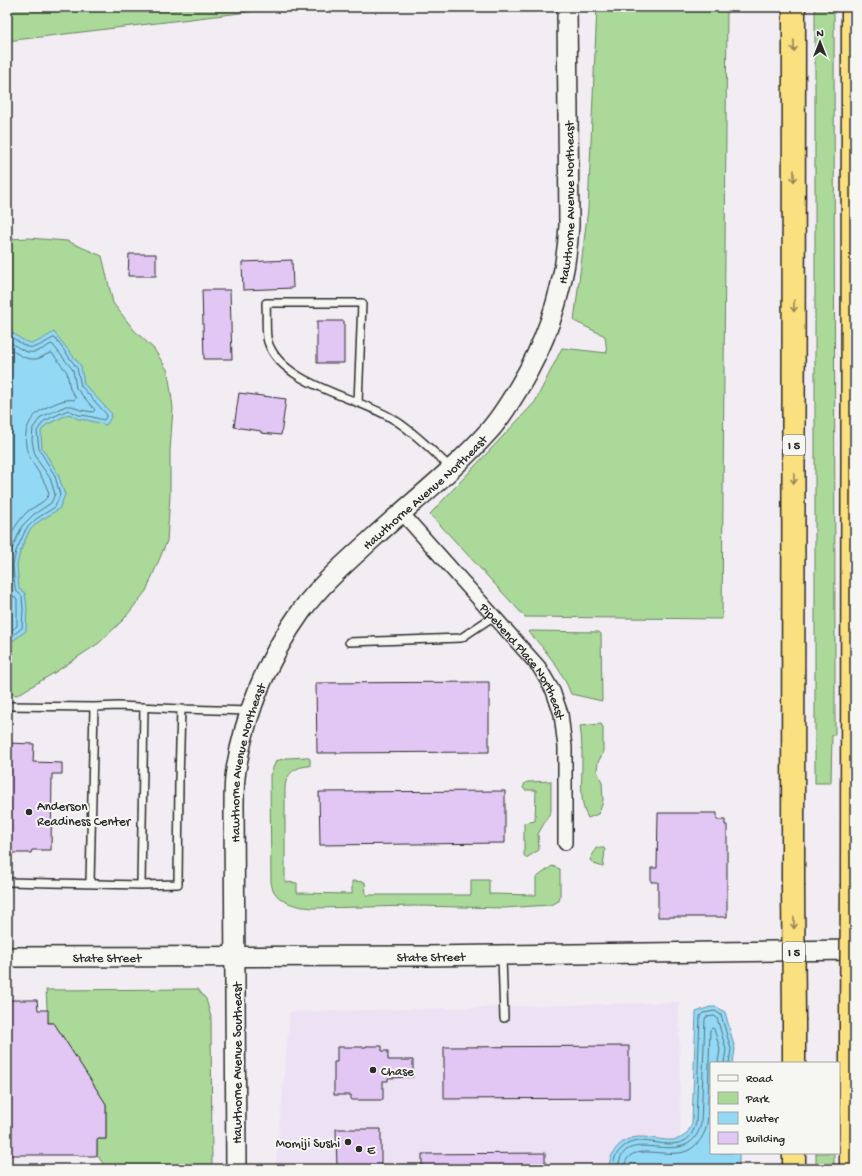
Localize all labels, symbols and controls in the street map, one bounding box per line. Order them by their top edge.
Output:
north arrow [800,22,840,62]
text: N [816,28,824,40]
one-way arrow [790,39,798,52]
street label: Hawthorne Avenue Northeast [556,119,579,285]
one-way arrow [790,169,798,182]
one-way arrow [790,299,798,312]
street label: Hawthorne Avenue Northeast [360,432,492,554]
road number: I 5 [783,435,805,455]
one-way arrow [790,471,798,484]
street label: Pipebend Place Northeast [475,600,567,722]
street label: Hawthorne Avenue Northeast [229,680,271,842]
place label: Anderson Readiness Center [37,800,132,830]
marker: Anderson Readiness Center [24,807,34,817]
one-way arrow [790,916,798,929]
road number: I 5 [783,942,805,962]
street label: State Street [397,950,467,966]
street label: State Street [73,952,143,967]
street label: Hawthorne Avenue Southeast [231,980,246,1144]
legend [710,1062,840,1154]
marker: Chase [368,1065,378,1075]
place label: Chase [381,1065,414,1080]
text: Road [746,1073,773,1087]
text: Park [745,1093,771,1107]
text: Water [746,1113,780,1127]
text: Building [745,1133,785,1147]
place label: Momiji Sushi [276,1137,340,1152]
marker: Momiji Sushi [343,1137,353,1147]
marker: E [354,1144,364,1154]
place label: E [367,1144,376,1159]

